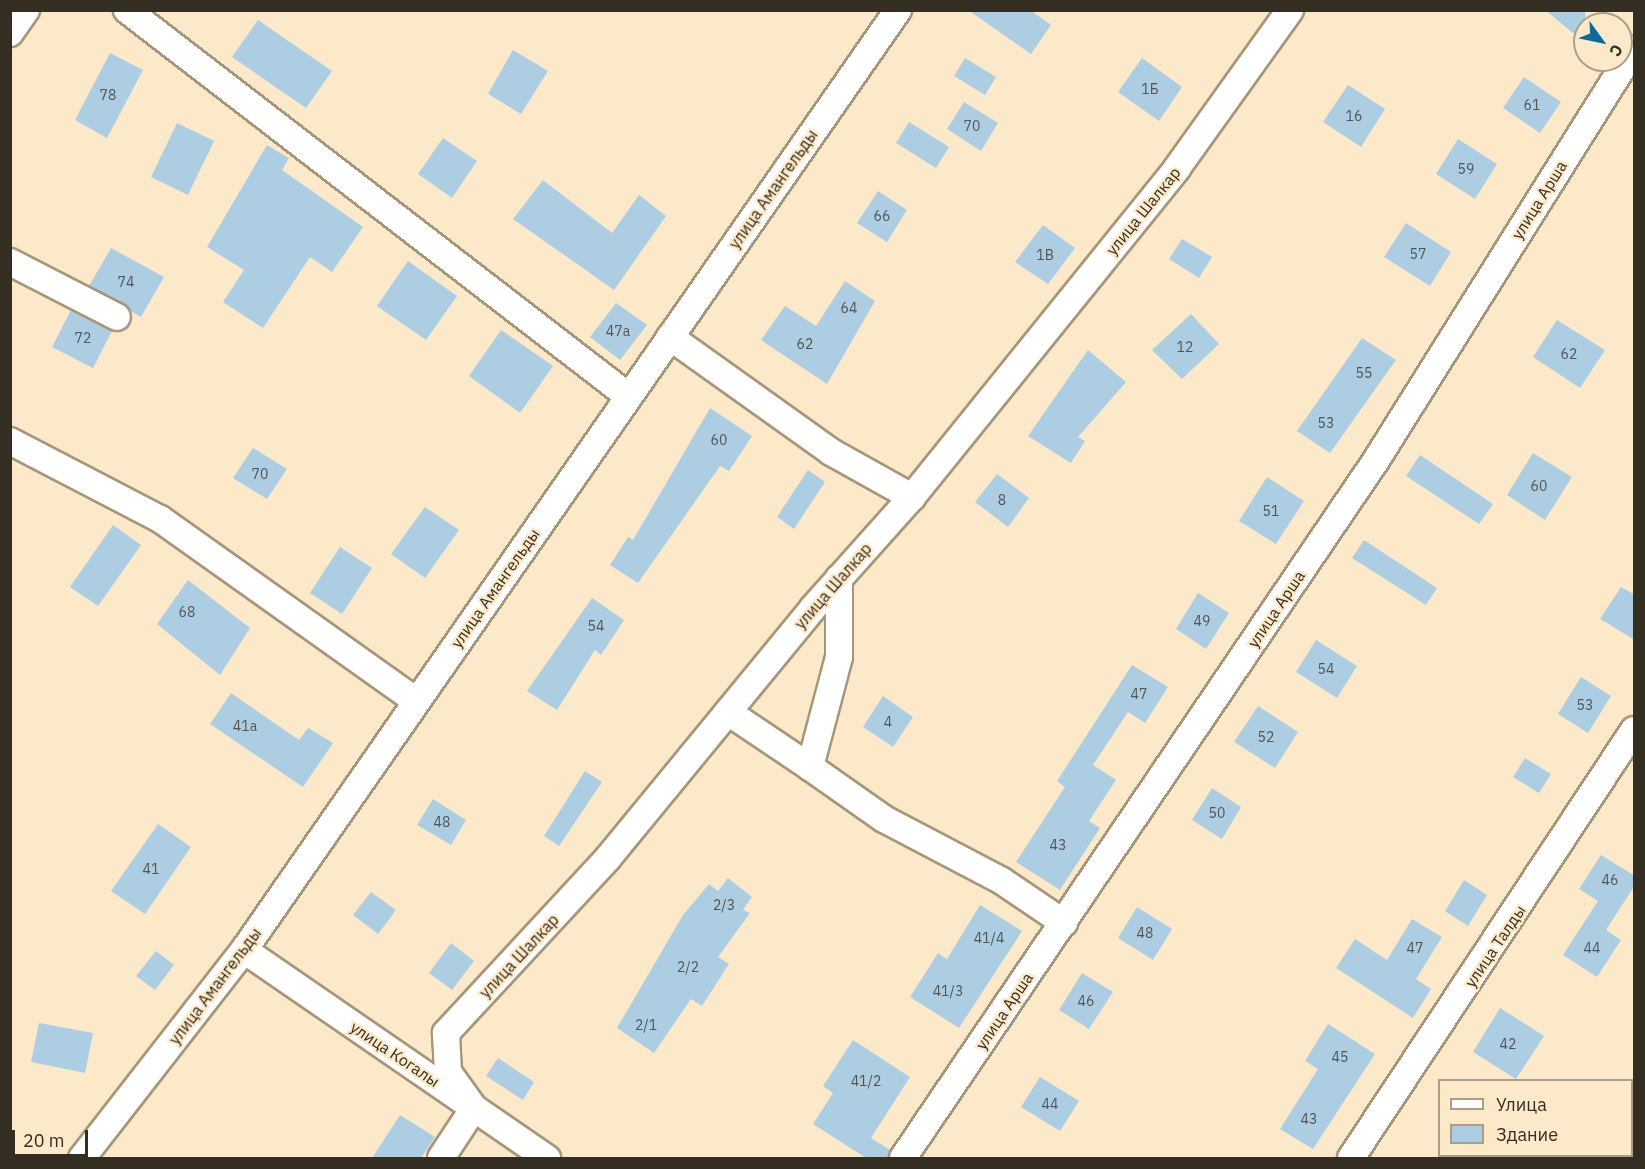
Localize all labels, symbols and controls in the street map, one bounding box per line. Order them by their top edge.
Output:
north arrow [1573,12,1633,72]
text: С [1605,41,1628,61]
house number: 1Б [1141,81,1159,97]
house number: 78 [100,87,116,103]
house number: 61 [1524,97,1540,113]
house number: 16 [1346,108,1362,124]
house number: 70 [964,118,980,134]
street label: улица Амангельды [725,126,821,252]
street label: улица Арша [1507,157,1571,243]
house number: 59 [1458,161,1474,177]
street label: улица Шалкар [1102,163,1184,259]
house number: 66 [874,208,890,224]
house number: 57 [1410,246,1426,262]
house number: 1В [1036,247,1054,263]
house number: 74 [118,274,134,290]
house number: 64 [841,300,857,316]
house number: 47а [606,323,630,339]
house number: 72 [75,330,91,346]
house number: 62 [797,336,813,352]
house number: 12 [1177,339,1193,355]
house number: 62 [1561,346,1577,362]
house number: 55 [1356,365,1372,381]
house number: 53 [1318,415,1334,431]
house number: 60 [711,432,727,448]
house number: 70 [252,466,268,482]
house number: 60 [1531,478,1547,494]
house number: 8 [998,492,1006,508]
house number: 51 [1263,503,1279,519]
street label: улица Амангельды [447,525,543,651]
street label: улица Шалкар [790,539,876,633]
street label: улица Арша [1243,567,1309,651]
house number: 68 [179,604,195,620]
house number: 49 [1194,613,1210,629]
house number: 54 [588,618,604,634]
house number: 54 [1318,661,1334,677]
house number: 47 [1131,686,1147,702]
house number: 53 [1577,697,1593,713]
house number: 4 [884,714,892,730]
house number: 41а [233,718,257,734]
house number: 52 [1258,729,1274,745]
house number: 50 [1209,805,1225,821]
house number: 48 [434,814,450,830]
house number: 43 [1050,837,1066,853]
house number: 41 [143,861,159,877]
house number: 46 [1602,872,1618,888]
house number: 2/3 [713,897,735,913]
street label: улица Талды [1460,901,1530,991]
street label: улица Шалкар [475,910,563,1002]
street label: улица Амангельды [165,924,265,1048]
house number: 48 [1137,925,1153,941]
house number: 41/4 [974,930,1004,946]
house number: 47 [1407,940,1423,956]
house number: 44 [1584,940,1600,956]
house number: 2/2 [677,959,699,975]
street label: улица Арша [971,969,1037,1053]
house number: 41/3 [933,983,963,999]
house number: 46 [1078,993,1094,1009]
street label: улица Когалы [347,1017,443,1091]
house number: 2/1 [635,1017,657,1033]
house number: 42 [1500,1036,1516,1052]
house number: 45 [1332,1049,1348,1065]
house number: 41/2 [851,1073,881,1089]
legend [1438,1079,1633,1157]
text: Улица [1496,1093,1547,1116]
house number: 44 [1042,1096,1058,1112]
house number: 43 [1301,1111,1317,1127]
scale bar [15,1118,92,1156]
text: Здание [1496,1123,1558,1146]
text: 20 m [23,1129,65,1152]

